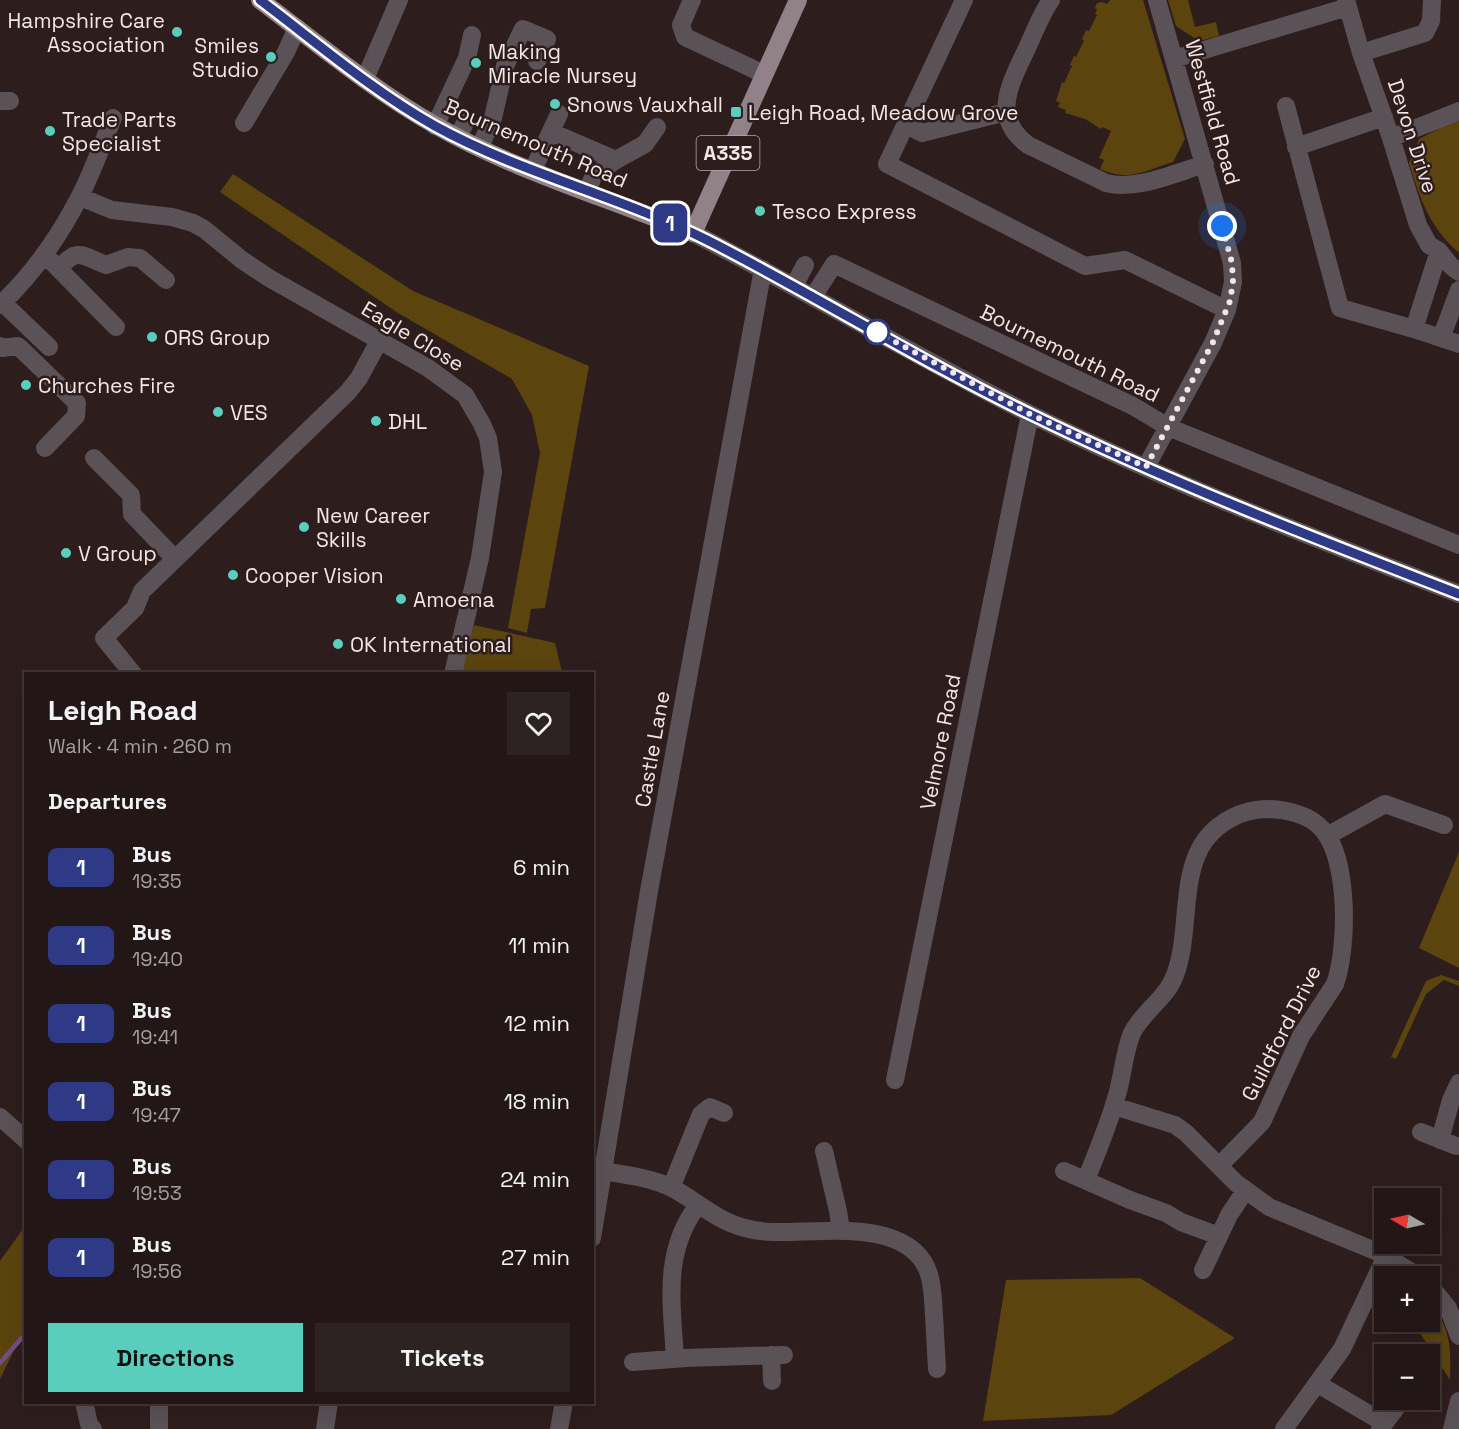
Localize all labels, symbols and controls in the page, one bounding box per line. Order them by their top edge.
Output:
place label: Hampshire Care Association [8,7,165,58]
marker: Hampshire Care Association [170,25,184,39]
place label: Smiles Studio [192,32,259,83]
street label: Westfield Road [1179,36,1247,188]
place label: Making Miracle Nursey [488,38,637,89]
marker: Smiles Studio [264,50,278,64]
marker: Making Miracle Nursey [469,56,483,70]
street label: Devon Drive [1382,76,1444,196]
place label: Snows Vauxhall [567,91,723,118]
street label: Bournemouth Road [440,92,632,194]
marker: Snows Vauxhall [548,97,562,111]
place label: Leigh Road, Meadow Grove [748,99,1018,126]
marker: Leigh Road, Meadow Grove [729,105,743,119]
place label: Trade Parts Specialist [62,106,177,157]
marker: Trade Parts Specialist [43,124,57,138]
road number: A335 [696,136,760,170]
place label: Tesco Express [772,198,917,225]
line badge: 1 [650,204,690,242]
marker: Tesco Express [753,204,767,218]
text: 1 [665,210,675,237]
your location [1207,211,1237,241]
street label: Eagle Close [357,295,469,377]
street label: Bournemouth Road [976,298,1164,408]
unlabelled marker [864,319,890,345]
place label: ORS Group [164,324,270,351]
marker: ORS Group [145,330,159,344]
place label: Churches Fire [38,372,175,399]
marker: Churches Fire [19,378,33,392]
place label: VES [230,399,268,426]
marker: VES [211,405,225,419]
place label: DHL [388,408,427,435]
marker: DHL [369,414,383,428]
place label: New Career Skills [316,502,430,553]
marker: New Career Skills [297,520,311,534]
place label: V Group [78,540,157,567]
marker: V Group [59,546,73,560]
place label: Cooper Vision [245,562,384,589]
marker: Cooper Vision [226,568,240,582]
place label: Amoena [413,586,495,613]
marker: Amoena [394,592,408,606]
place label: OK International [350,631,512,658]
marker: OK International [331,637,345,651]
street label: Velmore Road [914,672,966,812]
street label: Castle Lane [628,689,676,809]
text: Leigh Road [48,692,198,728]
button: heart [507,692,570,755]
text: Walk · 4 min · 260 m [48,733,232,759]
text: Departures [48,787,167,815]
text: Bus [132,840,172,868]
text: 6 min [513,853,570,881]
text: 1 [76,854,86,881]
text: 19:35 [132,868,182,894]
text: Bus [132,918,172,946]
text: 11 min [508,931,570,959]
text: 1 [76,932,86,959]
text: 19:40 [132,946,183,972]
street label: Guildford Drive [1235,960,1327,1106]
text: Bus [132,996,172,1024]
text: 12 min [504,1009,570,1037]
text: 1 [76,1010,86,1037]
text: 19:41 [132,1024,178,1050]
text: Bus [132,1074,172,1102]
text: 18 min [504,1087,570,1115]
text: 1 [76,1088,86,1115]
text: 19:47 [132,1102,181,1128]
text: Bus [132,1152,172,1180]
text: 24 min [500,1165,570,1193]
text: 1 [76,1166,86,1193]
text: 19:53 [132,1180,182,1206]
north arrow [1374,1188,1440,1254]
map controls [1374,1188,1440,1410]
text: Bus [132,1230,172,1258]
text: 27 min [501,1243,570,1271]
text: 1 [76,1244,86,1271]
text: 19:56 [132,1258,182,1284]
button: + [1374,1266,1440,1332]
button: Directions [48,1323,303,1392]
button: Tickets [315,1323,570,1392]
button: − [1374,1344,1440,1410]

